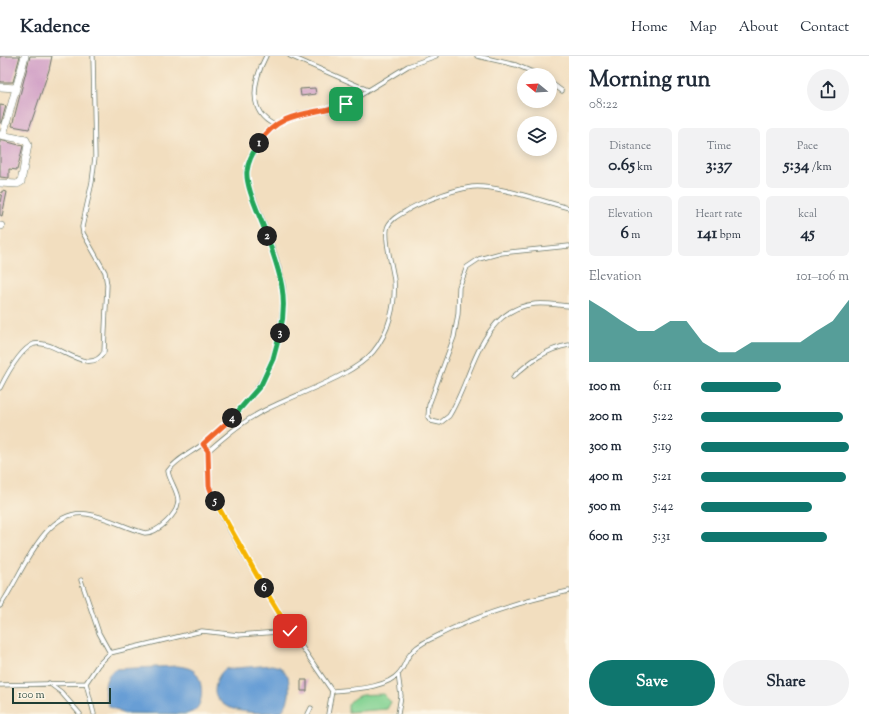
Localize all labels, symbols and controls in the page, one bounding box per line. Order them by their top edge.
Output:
text: Kadence [20,14,90,41]
text: Home [631,18,668,38]
text: Map [690,18,717,38]
text: About [739,18,778,38]
text: Contact [800,18,849,38]
text: Morning run [589,65,711,97]
north arrow [517,68,557,108]
map controls [517,68,557,156]
button: share [807,69,849,111]
pin [329,87,363,121]
icon: arrive [335,93,357,115]
text: 08:22 [589,96,618,114]
button: layers [517,116,557,156]
pin: 1 [249,133,269,153]
text: 1 [257,135,261,151]
text: Distance [610,138,651,154]
text: Time [707,138,731,154]
text: Pace [797,138,818,154]
text: 0.65 [608,154,635,178]
text: 3:37 [706,154,732,178]
text: 5:34 [784,154,809,178]
text: km [635,159,652,175]
text: /km [809,159,832,175]
text: Elevation [608,206,653,222]
text: Heart rate [696,206,742,222]
text: kcal [798,206,817,222]
text: 6 [620,222,629,246]
text: 141 [697,222,717,246]
text: 45 [800,222,815,246]
pin: 2 [257,226,277,246]
text: m [629,227,640,243]
text: bpm [717,227,741,243]
text: 2 [264,228,270,244]
text: Elevation [589,268,642,286]
text: 101–106 m [796,268,849,286]
pin: 3 [270,323,290,343]
text: 3 [278,325,282,341]
text: 100 m [589,378,621,396]
text: 6:11 [653,378,672,396]
pin: 4 [222,408,242,428]
text: 200 m [589,408,622,426]
text: 5:22 [653,408,673,426]
text: 4 [229,410,235,426]
text: 300 m [589,438,621,456]
text: 5:19 [653,438,671,456]
text: 400 m [589,468,623,486]
text: 5:21 [653,468,671,486]
pin: 5 [205,491,225,511]
text: 5 [213,493,217,509]
text: 500 m [589,498,621,516]
text: 5:42 [653,498,673,516]
text: 600 m [589,528,623,546]
text: 5:31 [653,528,671,546]
pin: 6 [254,578,274,598]
text: 6 [261,580,267,596]
pin [273,614,307,648]
icon: check [279,620,301,642]
button: Save [589,660,715,706]
button: Share [723,660,849,706]
scale bar [12,686,111,705]
text: 100 m [18,687,45,703]

